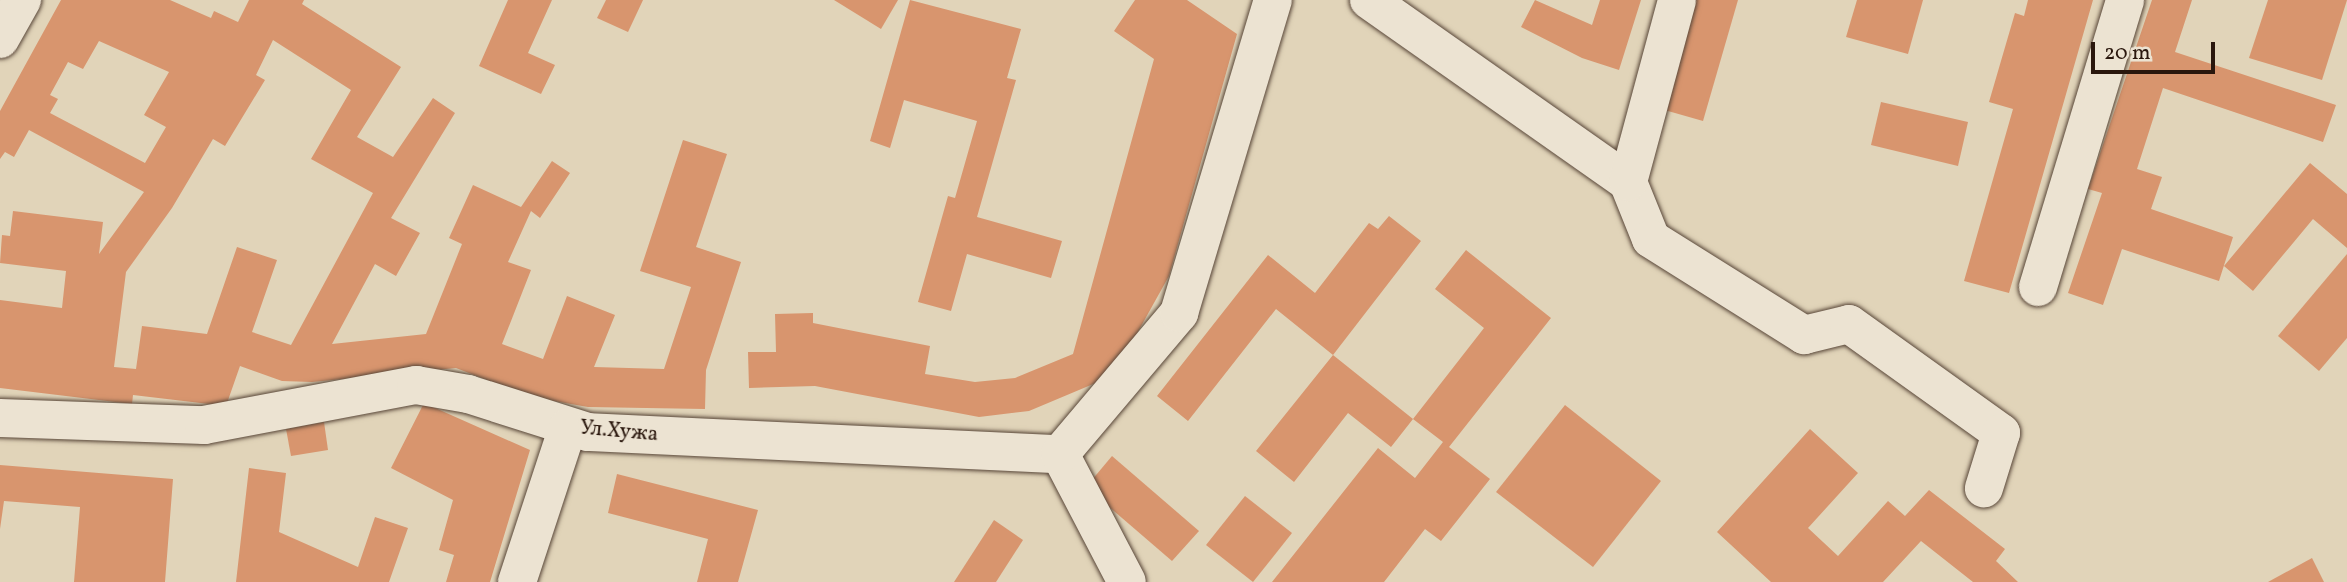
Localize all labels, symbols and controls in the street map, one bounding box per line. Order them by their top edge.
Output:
scale bar [2095,28,2219,72]
text: 20 m [2104,39,2150,68]
street label: Ул.Хужа [579,416,659,448]

